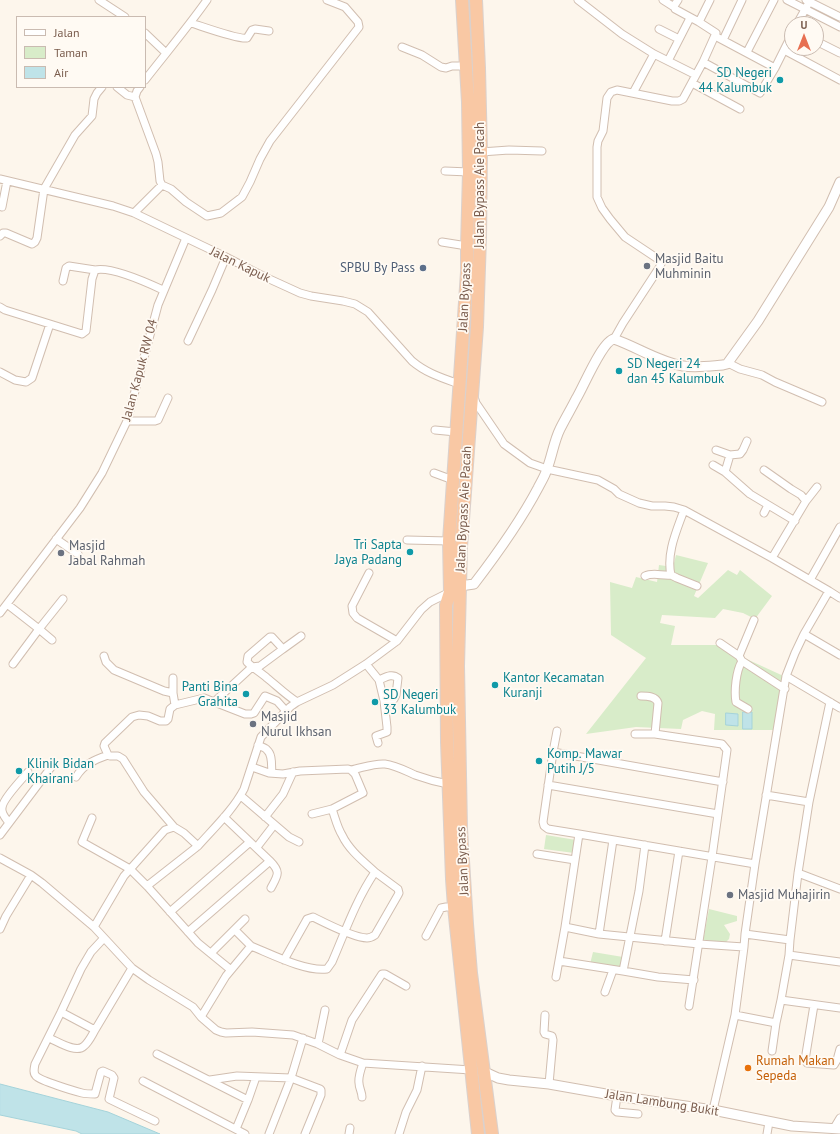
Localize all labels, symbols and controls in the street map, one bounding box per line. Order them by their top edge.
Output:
legend [16,16,146,88]
north arrow [784,16,824,56]
text: U [801,18,807,32]
text: Jalan [54,25,79,40]
text: Taman [54,45,88,60]
text: Air [54,65,68,80]
place label: SD Negeri 44 Kalumbuk [699,65,772,96]
marker: SD Negeri 44 Kalumbuk [775,75,785,85]
street label: Jalan Bypass Aie Pacah [472,122,488,248]
street label: Jalan Kapuk [207,244,273,286]
place label: Masjid Baitu Muhminin [655,251,724,282]
place label: SPBU By Pass [340,260,415,276]
marker: Masjid Baitu Muhminin [642,261,652,271]
street label: Jalan Bypass [455,262,475,332]
marker: SPBU By Pass [418,263,428,273]
street label: Jalan Kapuk RW 04 [119,318,161,422]
place label: SD Negeri 24 dan 45 Kalumbuk [627,356,724,387]
marker: SD Negeri 24 dan 45 Kalumbuk [614,366,624,376]
street label: Jalan Bypass Aie Pacah [453,445,475,573]
place label: Tri Sapta Jaya Padang [335,537,402,568]
place label: Masjid Jabal Rahmah [69,538,145,569]
marker: Tri Sapta Jaya Padang [405,547,415,557]
marker: Masjid Jabal Rahmah [56,548,66,558]
place label: Kantor Kecamatan Kuranji [503,670,604,701]
place label: Panti Bina Grahita [182,679,238,710]
marker: Kantor Kecamatan Kuranji [490,680,500,690]
place label: SD Negeri 33 Kalumbuk [383,687,456,718]
marker: Panti Bina Grahita [241,689,251,699]
marker: SD Negeri 33 Kalumbuk [370,697,380,707]
place label: Masjid Nurul Ikhsan [261,709,332,740]
marker: Masjid Nurul Ikhsan [248,719,258,729]
place label: Komp. Mawar Putih J/5 [547,746,622,777]
place label: Klinik Bidan Khairani [27,756,94,787]
marker: Komp. Mawar Putih J/5 [534,756,544,766]
marker: Klinik Bidan Khairani [14,766,24,776]
street label: Jalan Bypass [453,826,473,896]
place label: Masjid Muhajirin [738,887,830,903]
marker: Masjid Muhajirin [725,890,735,900]
place label: Rumah Makan Sepeda [756,1053,835,1084]
marker: Rumah Makan Sepeda [743,1063,753,1073]
street label: Jalan Lambung Bukit [604,1086,720,1120]

